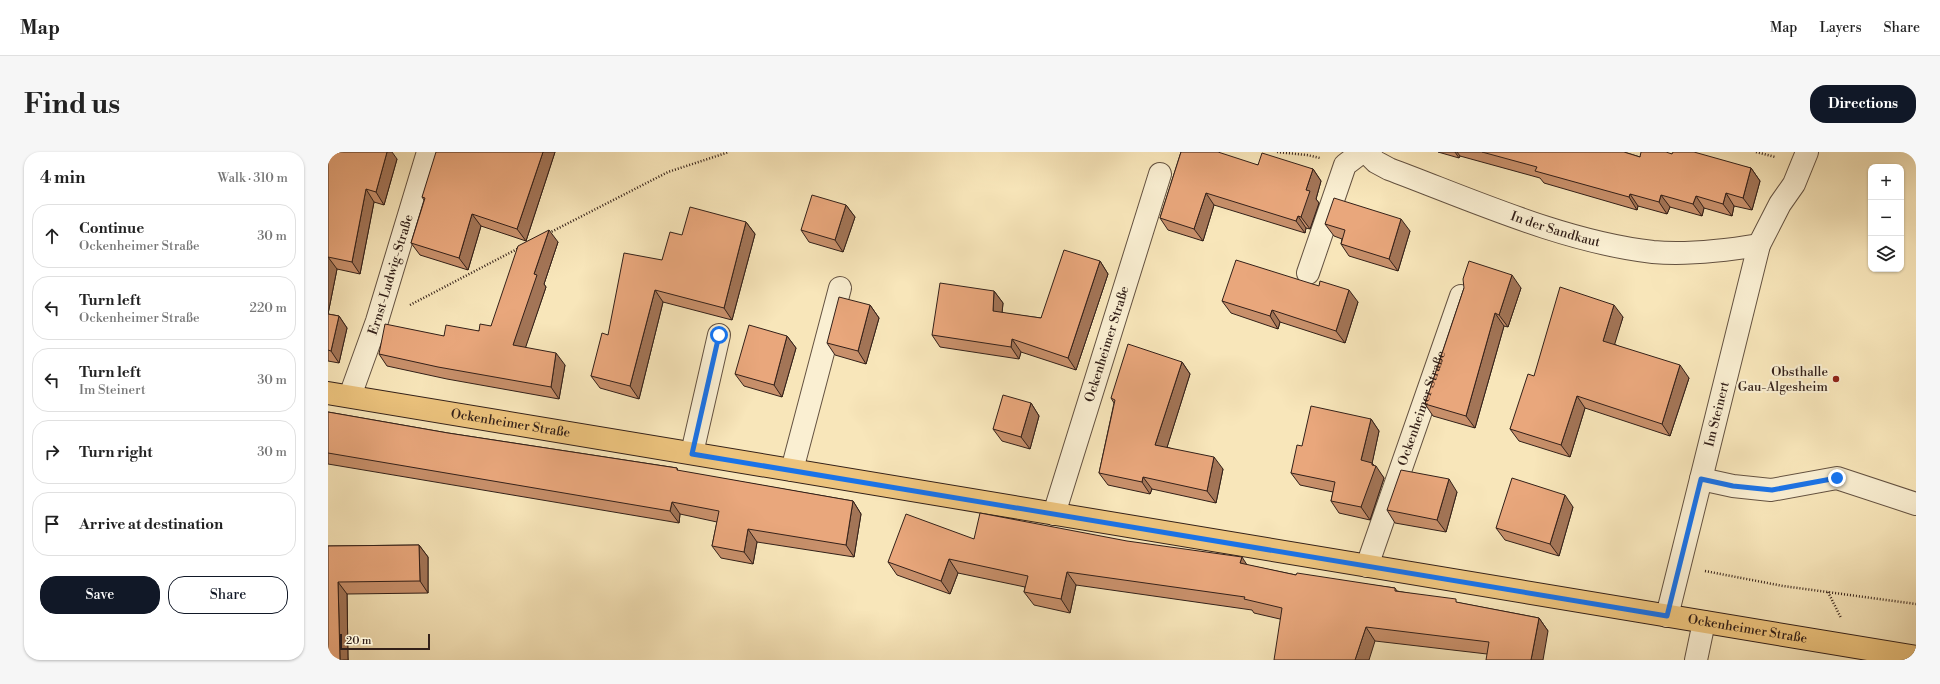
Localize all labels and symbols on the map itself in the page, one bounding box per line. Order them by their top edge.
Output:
street label: In der Sandkaut [1508,208,1602,250]
street label: Ernst-Ludwig-Straße [365,212,417,337]
street label: Ockenheimer Straße [1081,284,1133,404]
route start [710,326,728,344]
street label: Ockenheimer Straße [1394,348,1449,468]
place label: Obsthalle Gau-Algesheim [1738,364,1829,395]
marker: Obsthalle Gau-Algesheim [1831,374,1841,384]
street label: Im Steinert [1701,379,1733,448]
street label: Ockenheimer Straße [450,406,572,441]
route end [1828,469,1846,487]
street label: Ockenheimer Straße [1687,611,1809,647]
scale bar [340,632,430,651]

